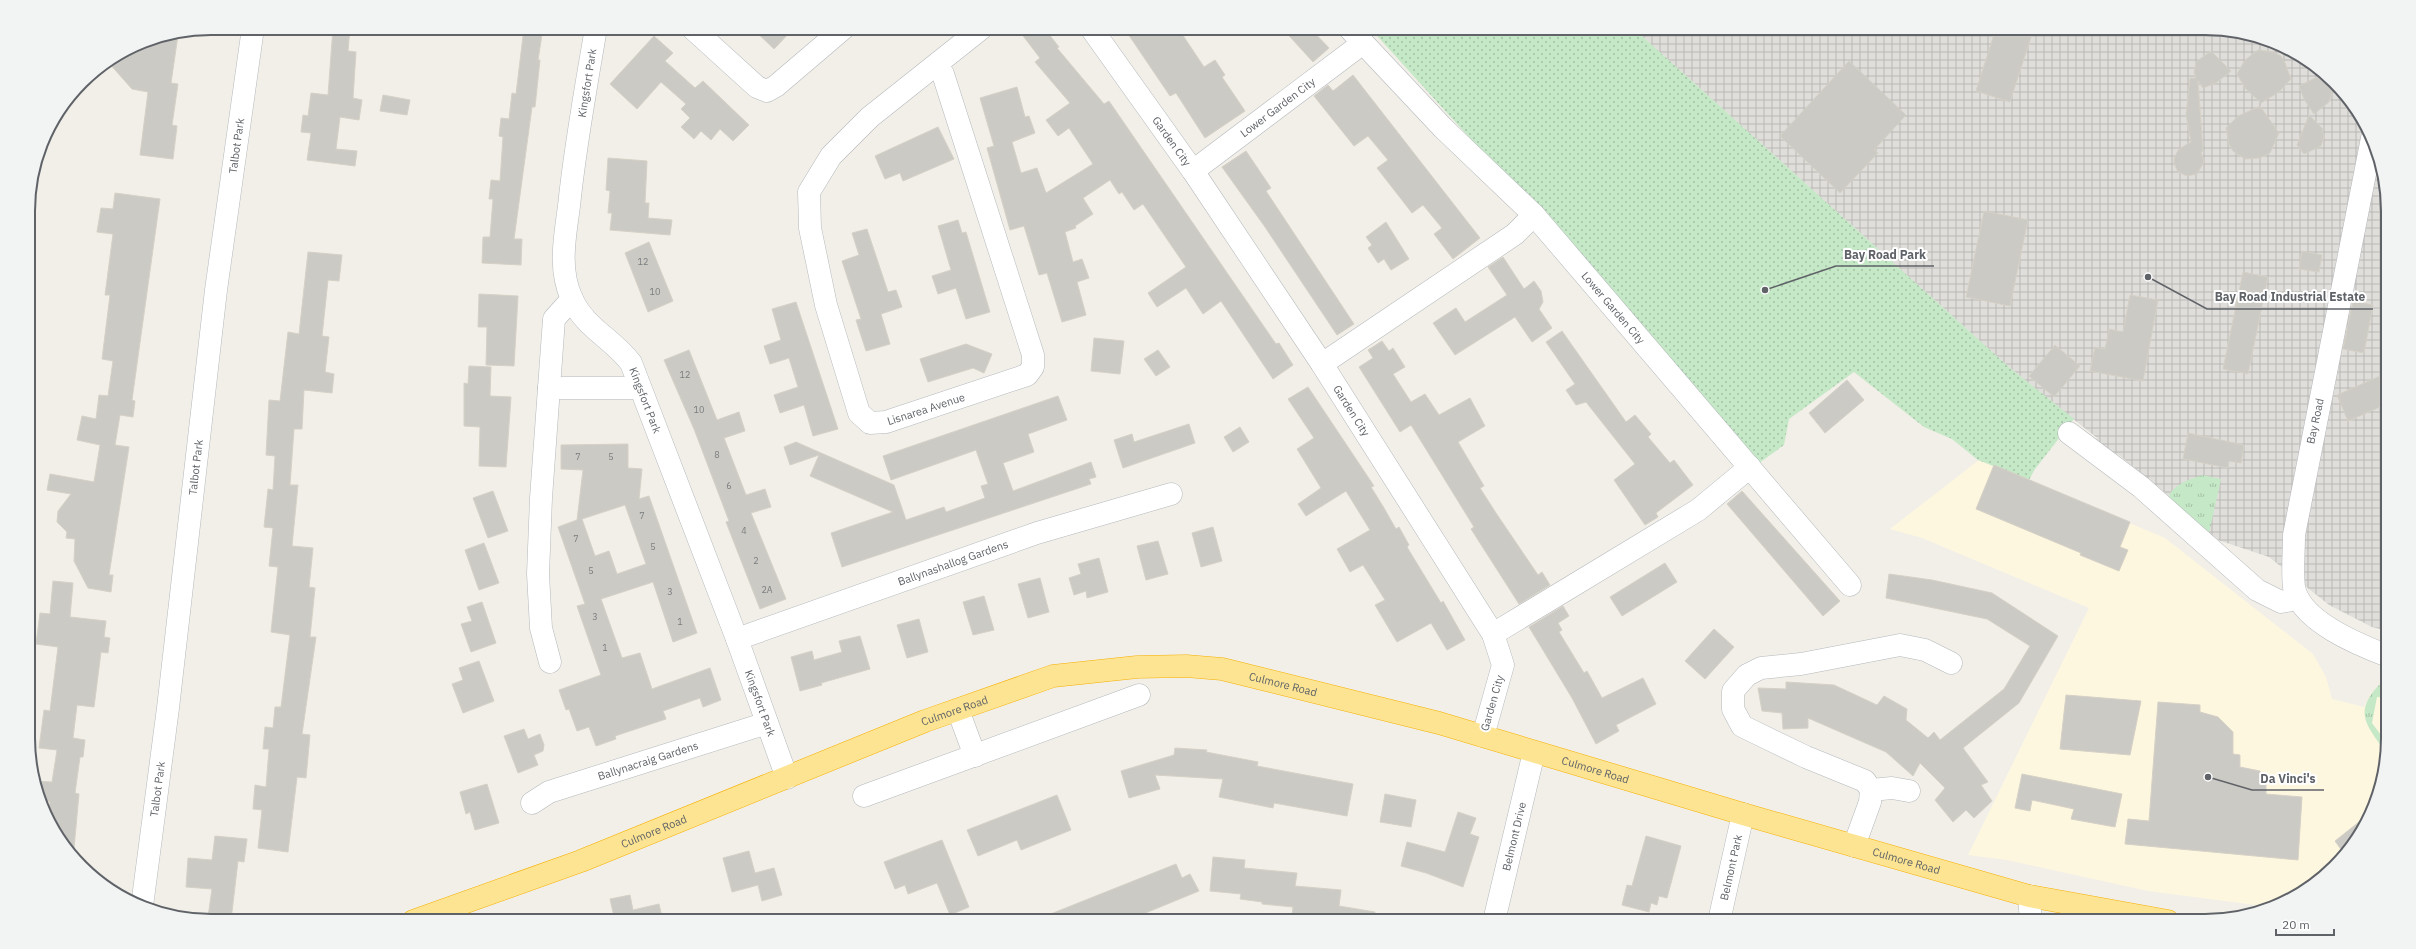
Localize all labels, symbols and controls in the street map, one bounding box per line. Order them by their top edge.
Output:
street label: Kingsfort Park [575,47,599,118]
street label: Lower Garden City [1237,74,1318,140]
street label: Garden City [1149,114,1194,169]
street label: Talbot Park [226,117,247,174]
callout: Bay Road Park [1836,242,1934,266]
text: Bay Road Park [1844,247,1926,262]
house number: 12 [638,256,648,267]
street label: Lower Garden City [1578,269,1648,347]
callout: Bay Road Industrial Estate [2207,285,2373,309]
house number: 10 [650,286,660,297]
text: Bay Road Industrial Estate [2215,289,2365,304]
street label: Kingsfort Park [626,365,664,435]
house number: 12 [680,369,690,380]
street label: Garden City [1330,382,1373,439]
street label: Lisnarea Avenue [885,390,967,428]
street label: Bay Road [2303,397,2327,445]
house number: 10 [694,404,704,415]
street label: Talbot Park [186,439,206,496]
house number: 8 [714,449,720,460]
house number: 7 [575,451,581,462]
house number: 5 [608,451,614,462]
house number: 6 [726,480,732,491]
house number: 7 [639,510,645,521]
house number: 4 [741,525,747,536]
house number: 7 [573,533,579,544]
street label: Ballynashallog Gardens [896,537,1010,589]
house number: 5 [650,541,656,552]
house number: 2 [753,555,759,566]
house number: 5 [588,565,594,576]
house number: 2A [761,584,773,595]
house number: 3 [667,586,673,597]
house number: 3 [592,611,598,622]
house number: 1 [677,616,683,627]
house number: 1 [602,642,608,653]
street label: Kingsfort Park [742,668,779,738]
street label: Culmore Road [1247,669,1319,699]
street label: Garden City [1477,673,1507,733]
street label: Culmore Road [919,692,990,729]
street label: Ballynacraig Gardens [596,738,700,783]
street label: Culmore Road [1560,753,1631,787]
street label: Talbot Park [147,760,168,818]
callout: Da Vinci's [2252,766,2324,790]
text: Da Vinci's [2260,771,2316,786]
street label: Belmont Drive [1499,801,1529,872]
street label: Culmore Road [619,812,689,851]
street label: Belmont Park [1717,833,1745,902]
street label: Culmore Road [1871,844,1942,877]
scale bar [2276,911,2334,937]
text: 20 m [2282,917,2310,932]

